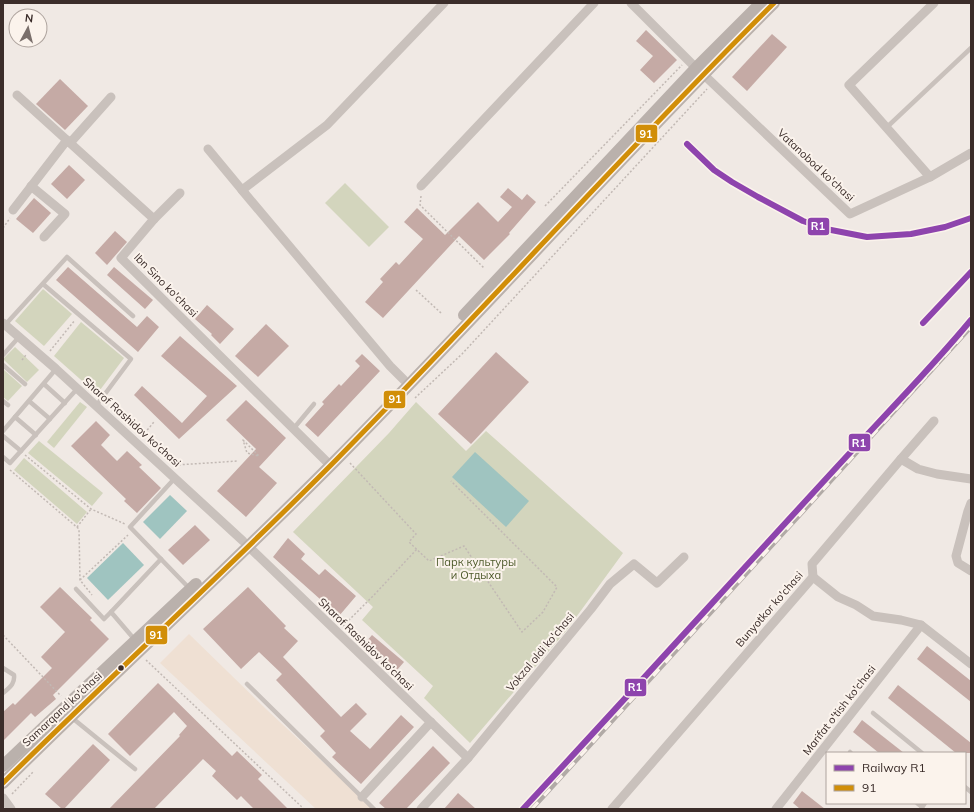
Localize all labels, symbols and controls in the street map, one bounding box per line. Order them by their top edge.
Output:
north arrow [8,8,48,48]
text: N [24,11,34,26]
line badge: 91 [635,124,658,143]
street label: Vatanobod ko'chasi [775,126,857,204]
text: 91 [639,127,653,141]
line badge: R1 [807,217,830,236]
text: R1 [811,219,826,233]
street label: Ibn Sino ko'chasi [131,250,201,320]
street label: Sharof Rashidov ko’chasi [80,374,184,470]
line badge: 91 [383,390,406,409]
text: 91 [388,392,402,406]
line badge: R1 [848,433,871,452]
text: R1 [852,436,867,450]
park label: Парк культуры и Отдыха [436,555,516,582]
street label: Bunyotkor ko'chasi [732,568,806,650]
street label: Sharof Rashidov ko’chasi [315,595,417,693]
street label: Vokzal oldi ko'chasi [503,610,577,694]
line badge: 91 [145,625,168,645]
text: 91 [149,628,163,642]
street label: Marifat o'tish ko'chasi [800,662,878,758]
unlabelled marker [116,663,126,673]
street label: Samarqand ko'chasi [19,669,105,749]
line badge: R1 [624,678,647,697]
text: R1 [628,680,643,694]
legend [826,752,966,804]
text: Railway R1 [862,760,926,775]
text: 91 [862,780,876,795]

